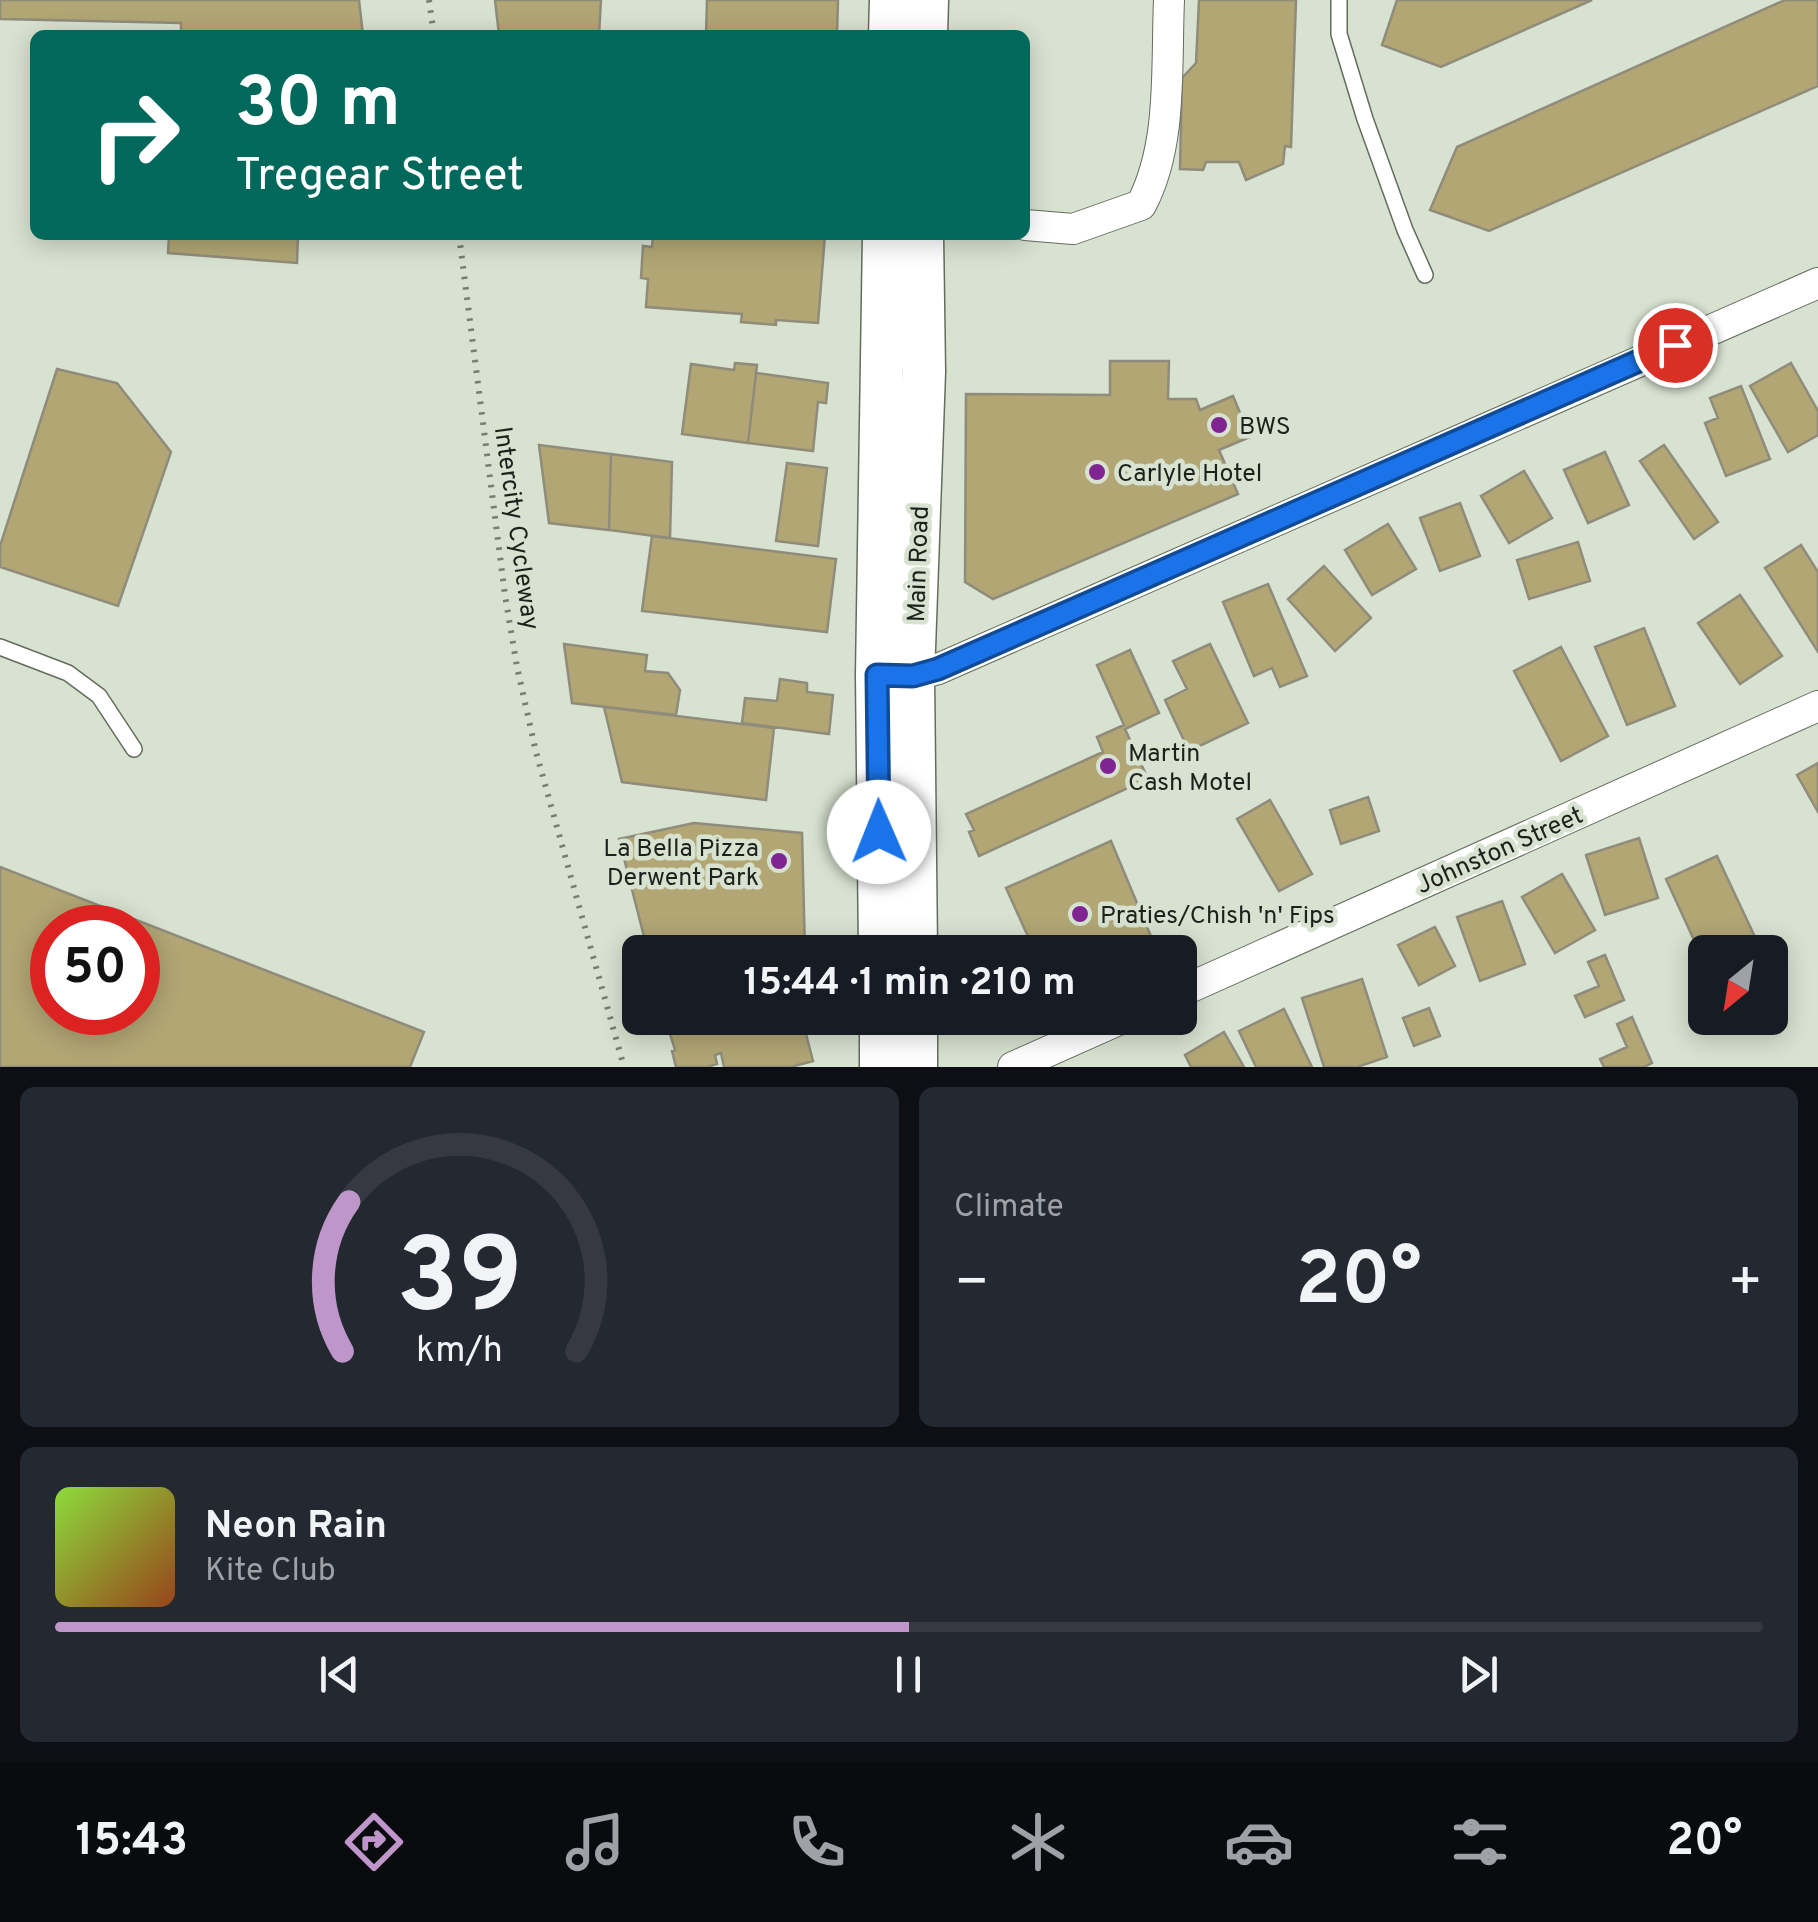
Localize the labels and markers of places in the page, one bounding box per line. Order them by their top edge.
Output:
pin [1633,303,1718,388]
place label: BWS [1239,412,1291,444]
marker: BWS [1208,414,1230,436]
place label: Carlyle Hotel [1117,459,1262,491]
marker: Carlyle Hotel [1086,461,1108,483]
place label: Martin Cash Motel [1128,739,1252,800]
marker: Martin Cash Motel [1097,755,1119,777]
place label: La Bella Pizza Derwent Park [603,834,759,895]
marker: La Bella Pizza Derwent Park [768,850,790,872]
place label: Praties/Chish 'n' Fips [1100,901,1335,933]
marker: Praties/Chish 'n' Fips [1069,903,1091,925]

